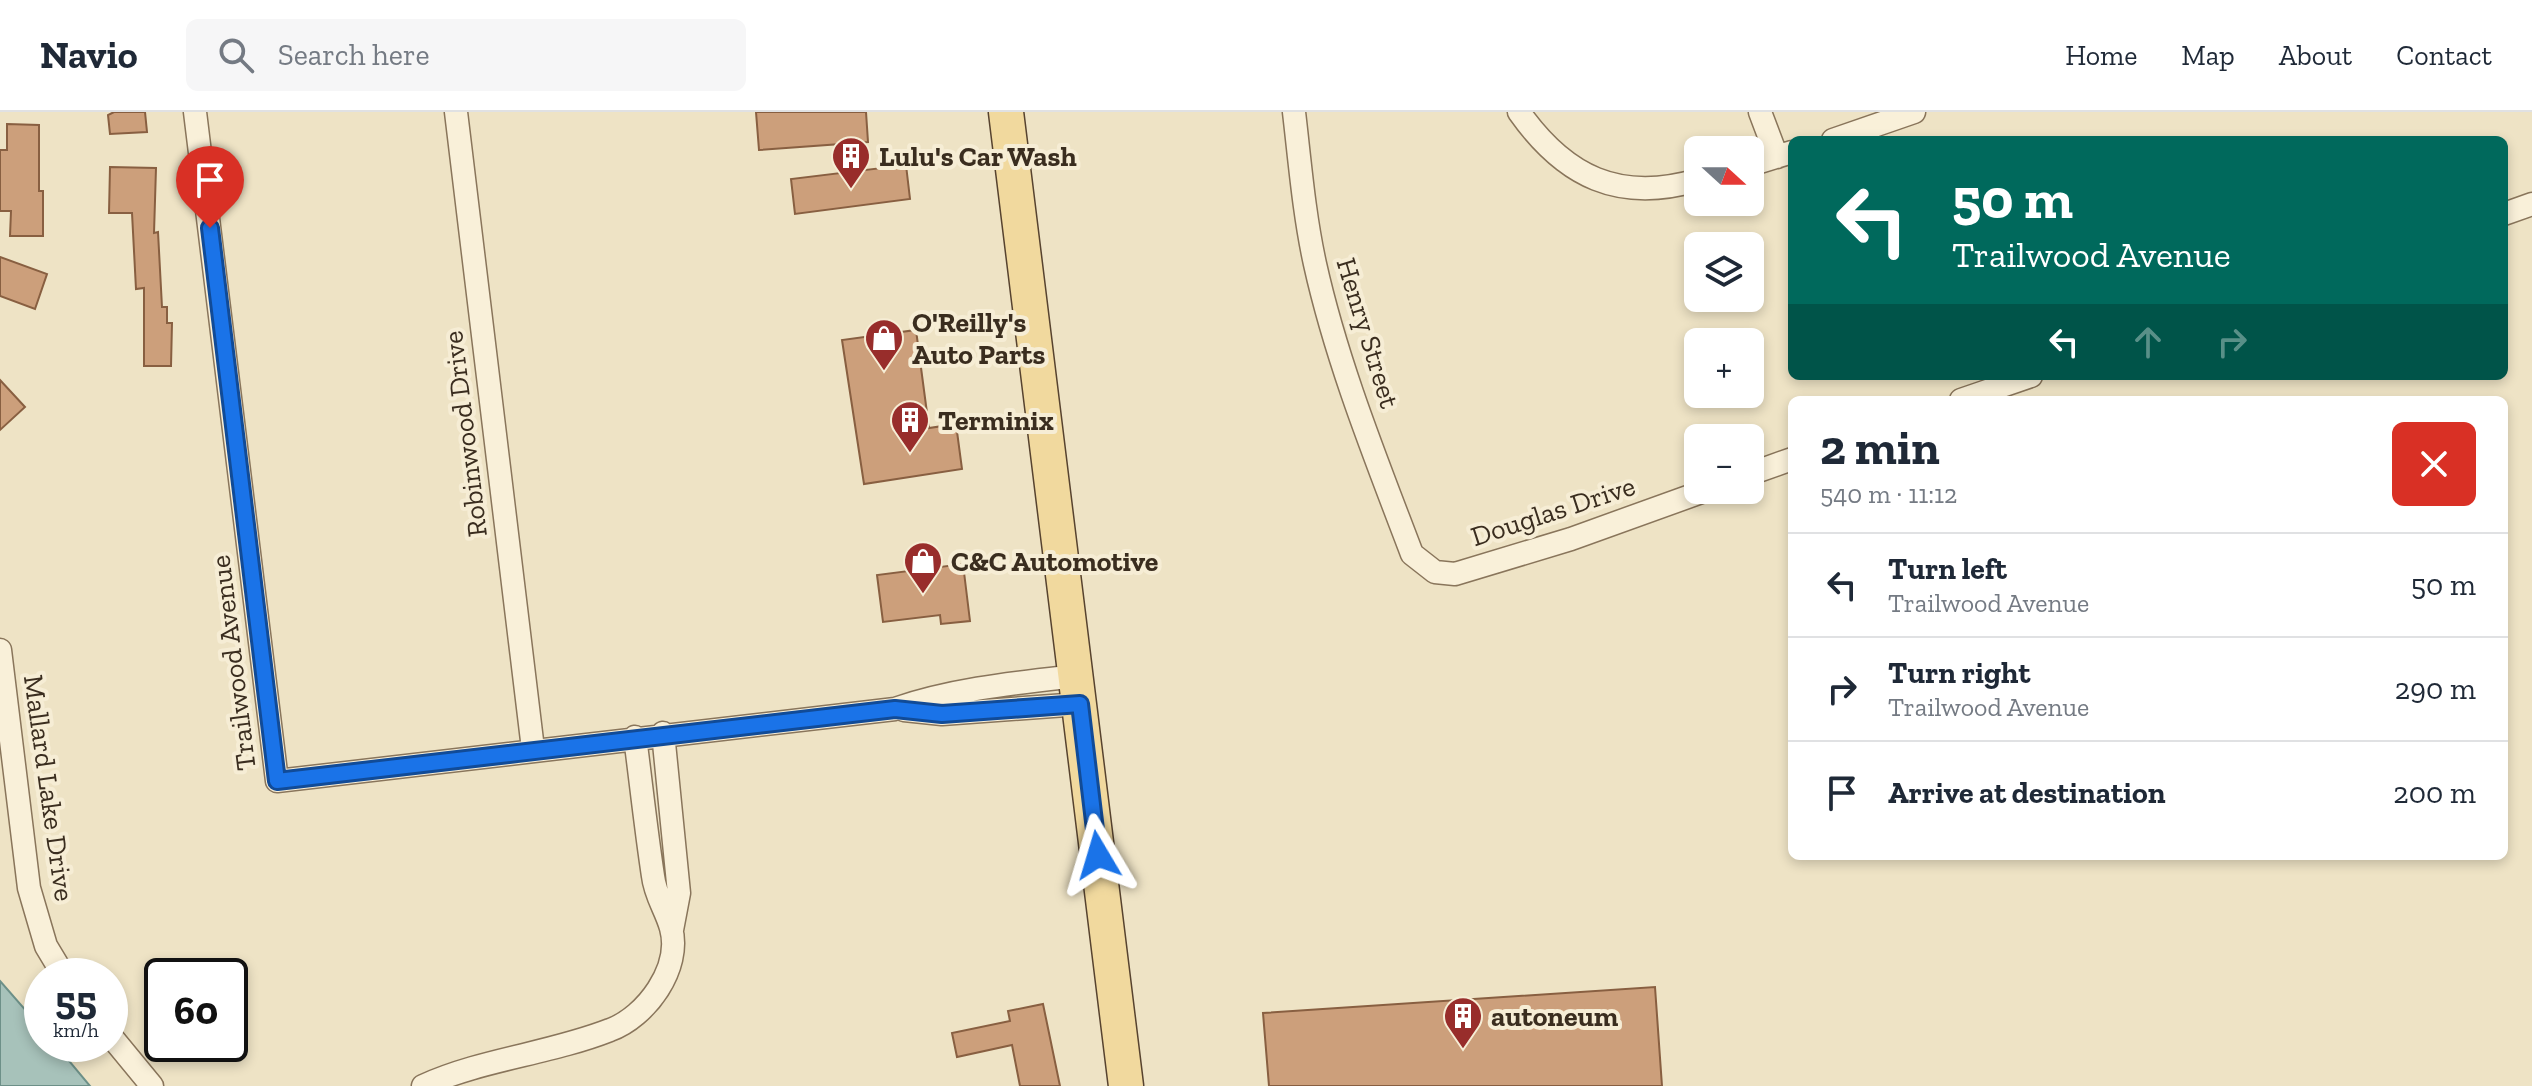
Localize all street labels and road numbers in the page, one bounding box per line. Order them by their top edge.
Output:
street label: Henry Street [1330,254,1407,413]
street label: Robinwood Drive [436,329,494,539]
street label: Douglas Drive [1467,469,1639,553]
street label: Trailwood Avenue [203,553,263,773]
street label: Mallard Lake Drive [17,673,81,903]

